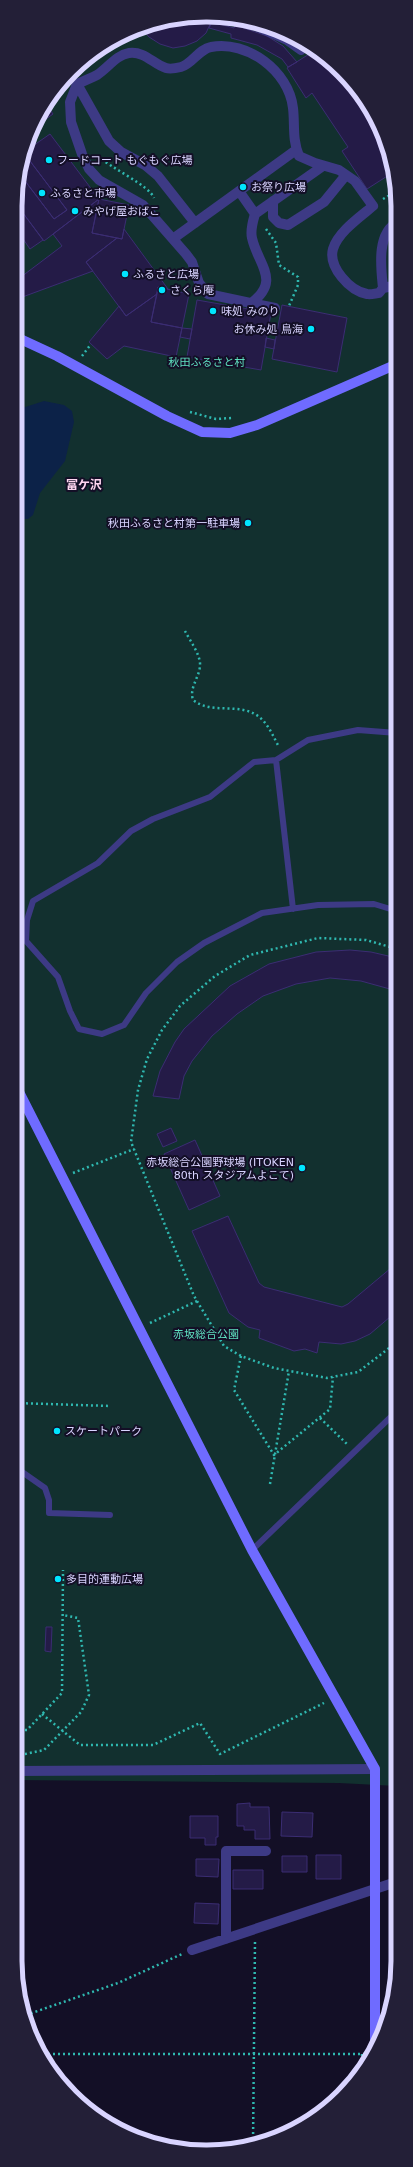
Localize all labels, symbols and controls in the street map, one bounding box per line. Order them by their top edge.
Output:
place label: フードコート もぐもぐ広場 [57,154,193,167]
marker: フードコート もぐもぐ広場 [44,155,54,165]
place label: お祭り広場 [251,181,306,194]
marker: お祭り広場 [238,182,248,192]
place label: ふるさと市場 [50,187,116,200]
marker: ふるさと市場 [37,188,47,198]
place label: みやげ屋おばこ [83,205,160,218]
marker: みやげ屋おばこ [70,206,80,216]
place label: ふるさと広場 [133,268,199,281]
marker: ふるさと広場 [120,269,130,279]
place label: さくら庵 [170,284,214,297]
marker: さくら庵 [157,285,167,295]
place label: 味処 みのり [221,305,280,318]
marker: 味処 みのり [208,306,218,316]
place label: お休み処 鳥海 [234,323,303,336]
marker: お休み処 鳥海 [306,324,316,334]
park label: 秋田ふるさと村 [169,356,246,369]
district label: 富ケ沢 [66,478,102,492]
place label: 秋田ふるさと村第一駐車場 [108,517,240,530]
marker: 秋田ふるさと村第一駐車場 [243,518,253,528]
place label: 赤坂総合公園野球場 (ITOKEN 80th スタジアムよこて) [146,1156,294,1182]
marker: 赤坂総合公園野球場 (ITOKEN 80th スタジアムよこて) [297,1163,307,1173]
park label: 赤坂総合公園 [173,1328,239,1341]
place label: スケートパーク [65,1425,142,1438]
marker: スケートパーク [52,1426,62,1436]
place label: 多目的運動広場 [66,1573,143,1586]
marker: 多目的運動広場 [53,1574,63,1584]

